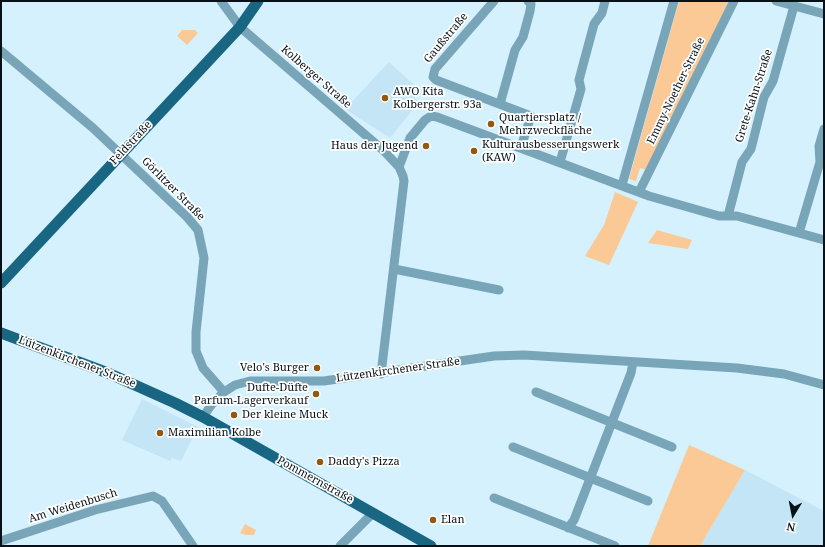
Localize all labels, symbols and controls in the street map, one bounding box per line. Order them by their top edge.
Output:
street label: Gaußstraße [421,10,471,66]
street label: Emmy-Noether-Straße [644,36,708,146]
street label: Kolberger Straße [278,43,354,111]
street label: Grete-Kahn-Straße [733,48,775,144]
place label: AWO Kita Kolbergerstr. 93a [393,85,482,111]
marker: AWO Kita Kolbergerstr. 93a [380,93,390,103]
place label: Quartiersplatz / Mehrzweckfläche [499,111,592,137]
street label: Feldstraße [107,118,155,168]
marker: Quartiersplatz / Mehrzweckfläche [486,119,496,129]
place label: Kulturausbesserungswerk (KAW) [482,138,619,164]
place label: Haus der Jugend [331,139,418,153]
marker: Haus der Jugend [421,141,431,151]
marker: Kulturausbesserungswerk (KAW) [469,146,479,156]
street label: Görlitzer Straße [139,155,207,223]
street label: Lützenkirchener Straße [16,333,138,391]
street label: Lützenkirchener Straße [335,355,461,385]
place label: Velo's Burger [240,361,309,375]
marker: Velo's Burger [312,363,322,373]
place label: Dufte-Düfte Parfum-Lagerverkauf [194,381,308,407]
marker: Dufte-Düfte Parfum-Lagerverkauf [311,389,321,399]
place label: Der kleine Muck [242,408,328,422]
marker: Der kleine Muck [229,410,239,420]
place label: Maximilian Kolbe [168,426,261,440]
marker: Maximilian Kolbe [155,428,165,438]
street label: Pommernstraße [275,454,355,506]
place label: Daddy's Pizza [328,455,400,469]
marker: Daddy's Pizza [315,457,325,467]
street label: Am Weidenbusch [27,486,119,526]
north arrow [773,495,813,535]
place label: Elan [441,513,465,527]
marker: Elan [428,515,438,525]
text: N [785,519,796,535]

